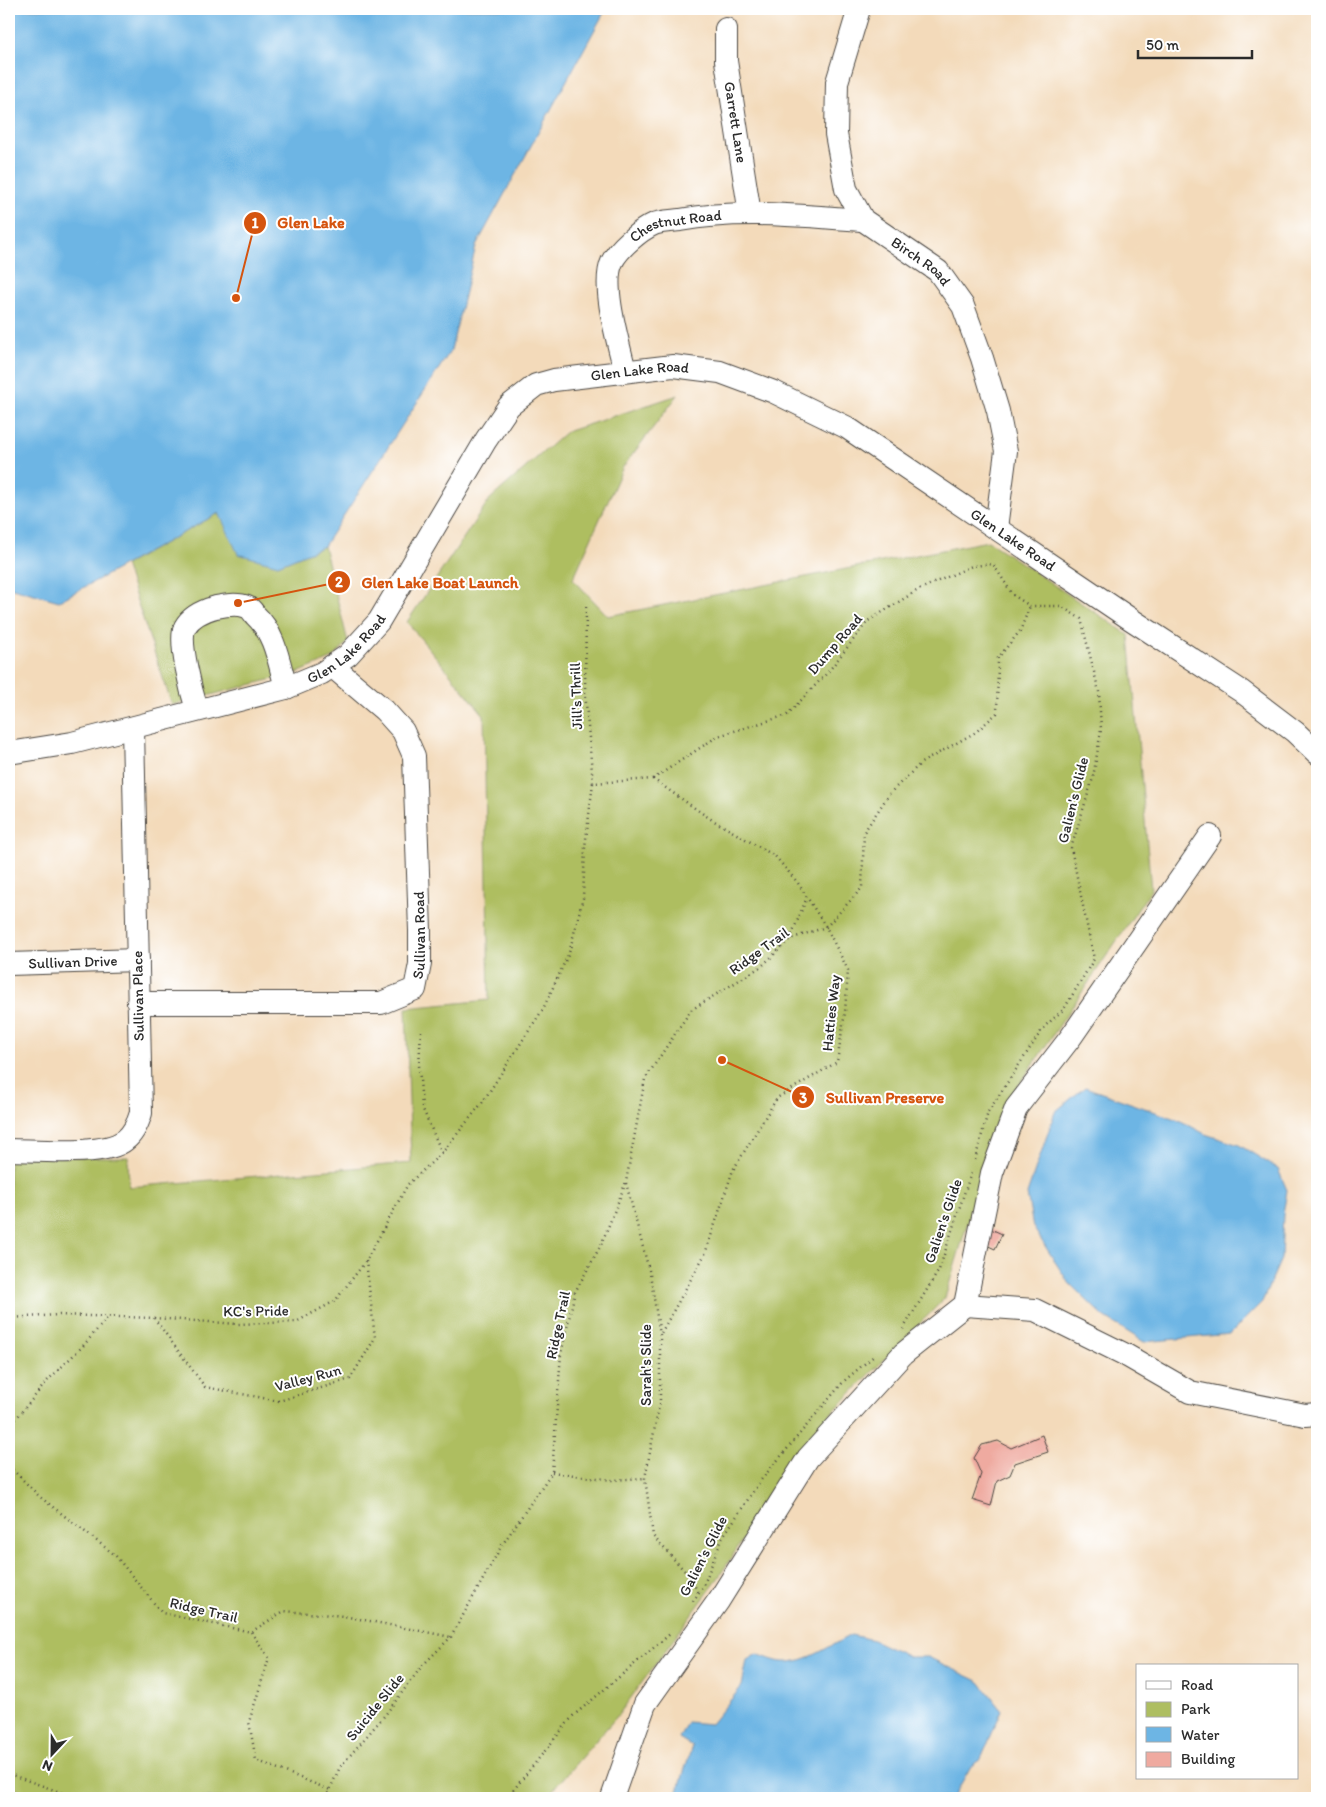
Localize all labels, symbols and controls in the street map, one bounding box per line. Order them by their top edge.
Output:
scale bar [1138,28,1252,60]
text: 50 m [1146,36,1179,54]
street label: Garrett Lane [720,80,751,164]
street label: Chestnut Road [626,206,722,246]
callout: Glen Lake [242,207,355,238]
text: Glen Lake [277,213,345,232]
text: 1 [252,214,259,232]
street label: Birch Road [888,233,955,290]
street label: Glen Lake Road [590,357,691,385]
street label: Glen Lake Road [967,505,1060,575]
callout: Glen Lake Boat Launch [326,567,529,598]
text: 2 [335,573,343,591]
text: Glen Lake Boat Launch [362,573,519,592]
street label: Glen Lake Road [304,610,390,687]
street label: Dump Road [804,610,866,678]
street label: Jill's Thrill [566,661,586,730]
street label: Galien's Glide [1054,755,1092,845]
street label: Sullivan Road [408,891,429,981]
street label: Ridge Trail [726,923,793,979]
street label: Sullivan Place [128,951,148,1041]
street label: Sullivan Drive [28,952,118,972]
street label: Hatties Way [818,974,844,1052]
callout: Sullivan Preserve [790,1082,954,1113]
text: Sullivan Preserve [826,1088,944,1107]
text: 3 [799,1089,807,1107]
street label: Galien's Glide [920,1176,966,1266]
street label: Ridge Trail [542,1288,574,1361]
street label: KC's Pride [223,1301,289,1321]
street label: Sarah's Slide [637,1324,655,1406]
street label: Valley Run [273,1360,344,1395]
street label: Galien's Glide [675,1513,731,1599]
street label: Ridge Trail [168,1593,241,1627]
legend [1136,1664,1298,1780]
street label: Suicide Slide [342,1669,408,1745]
text: Road [1181,1676,1214,1694]
text: Park [1181,1700,1211,1718]
text: Water [1181,1726,1220,1744]
north arrow [28,1730,78,1780]
text: Building [1181,1750,1235,1768]
text: N [40,1756,55,1775]

